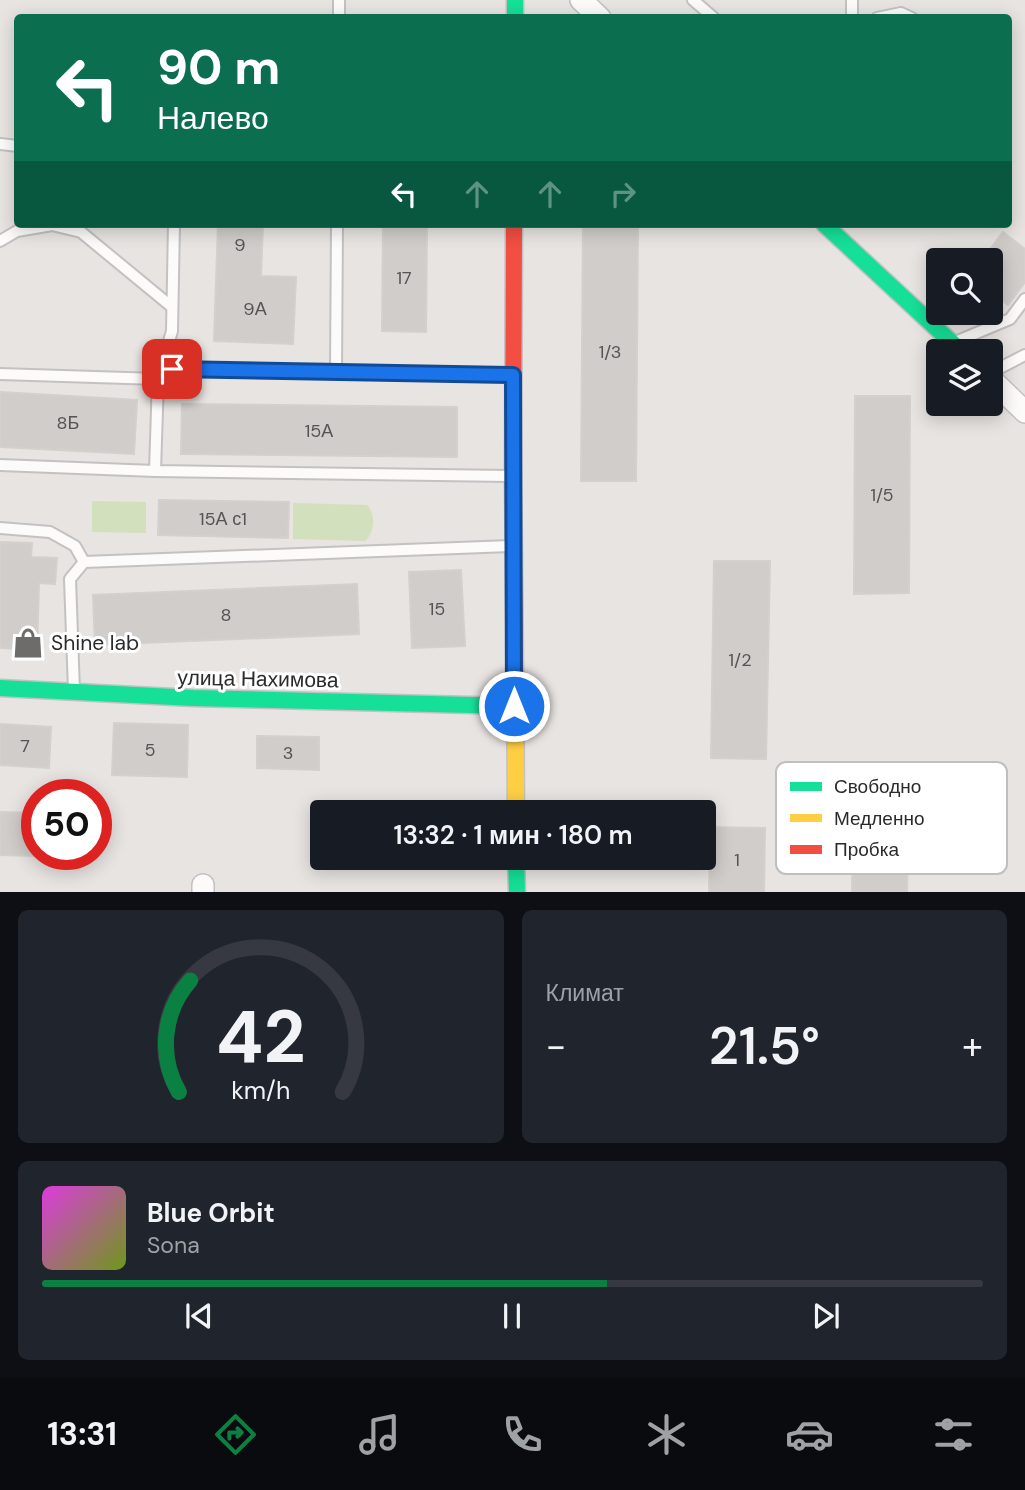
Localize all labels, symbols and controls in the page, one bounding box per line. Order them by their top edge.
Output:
text: 90 m [157,35,280,99]
icon: left [42,42,133,133]
text: Налево [157,97,269,139]
icon: left [385,175,423,213]
icon: ahead [458,175,496,213]
icon: ahead [531,175,569,213]
icon: right [604,175,642,213]
house number: 9 [234,233,246,257]
map controls [926,248,1003,416]
button: search [926,248,1003,325]
house number: 17 [396,266,412,290]
house number: 9А [243,297,267,321]
pin [142,339,202,399]
button: layers [926,339,1003,416]
house number: 1/3 [599,340,621,364]
icon: arrive [153,350,191,388]
house number: 8Б [57,411,79,435]
house number: 15А [305,419,333,443]
house number: 1/5 [870,483,894,507]
house number: 15А с1 [199,507,247,531]
house number: 15 [429,597,445,621]
house number: 8 [221,603,231,627]
shop icon: Shine lab [11,626,45,660]
place label: Shine lab [51,629,139,657]
house number: 1/2 [728,648,752,672]
street label: улица Нахимова [177,664,339,694]
position arrow [477,669,551,743]
house number: 7 [20,734,30,758]
house number: 5 [145,738,155,762]
house number: 3 [283,741,293,765]
legend [776,762,1007,874]
text: Свободно [834,774,921,799]
speed limit sign: 50 [21,779,112,870]
text: Медленно [834,806,924,831]
text: 13:32 · 1 мин · 180 m [393,818,633,852]
text: Пробка [834,837,899,862]
house number: 1 [734,848,740,872]
text: Климат [546,978,624,1008]
text: 42 [216,991,305,1086]
text: 21.5° [709,1012,820,1080]
text: − [546,1021,566,1071]
text: + [962,1021,983,1071]
text: km/h [231,1074,290,1107]
text: Blue Orbit [147,1196,275,1230]
text: Sona [147,1230,200,1260]
icon: previous [180,1297,218,1335]
icon: pause [493,1297,531,1335]
icon: next [807,1297,845,1335]
icon: directions [211,1410,260,1459]
icon: music [355,1410,404,1459]
icon: phone [498,1410,547,1459]
icon: climate [642,1410,691,1459]
icon: car [785,1410,834,1459]
icon: filters [929,1410,978,1459]
text: 13:31 [47,1413,117,1455]

